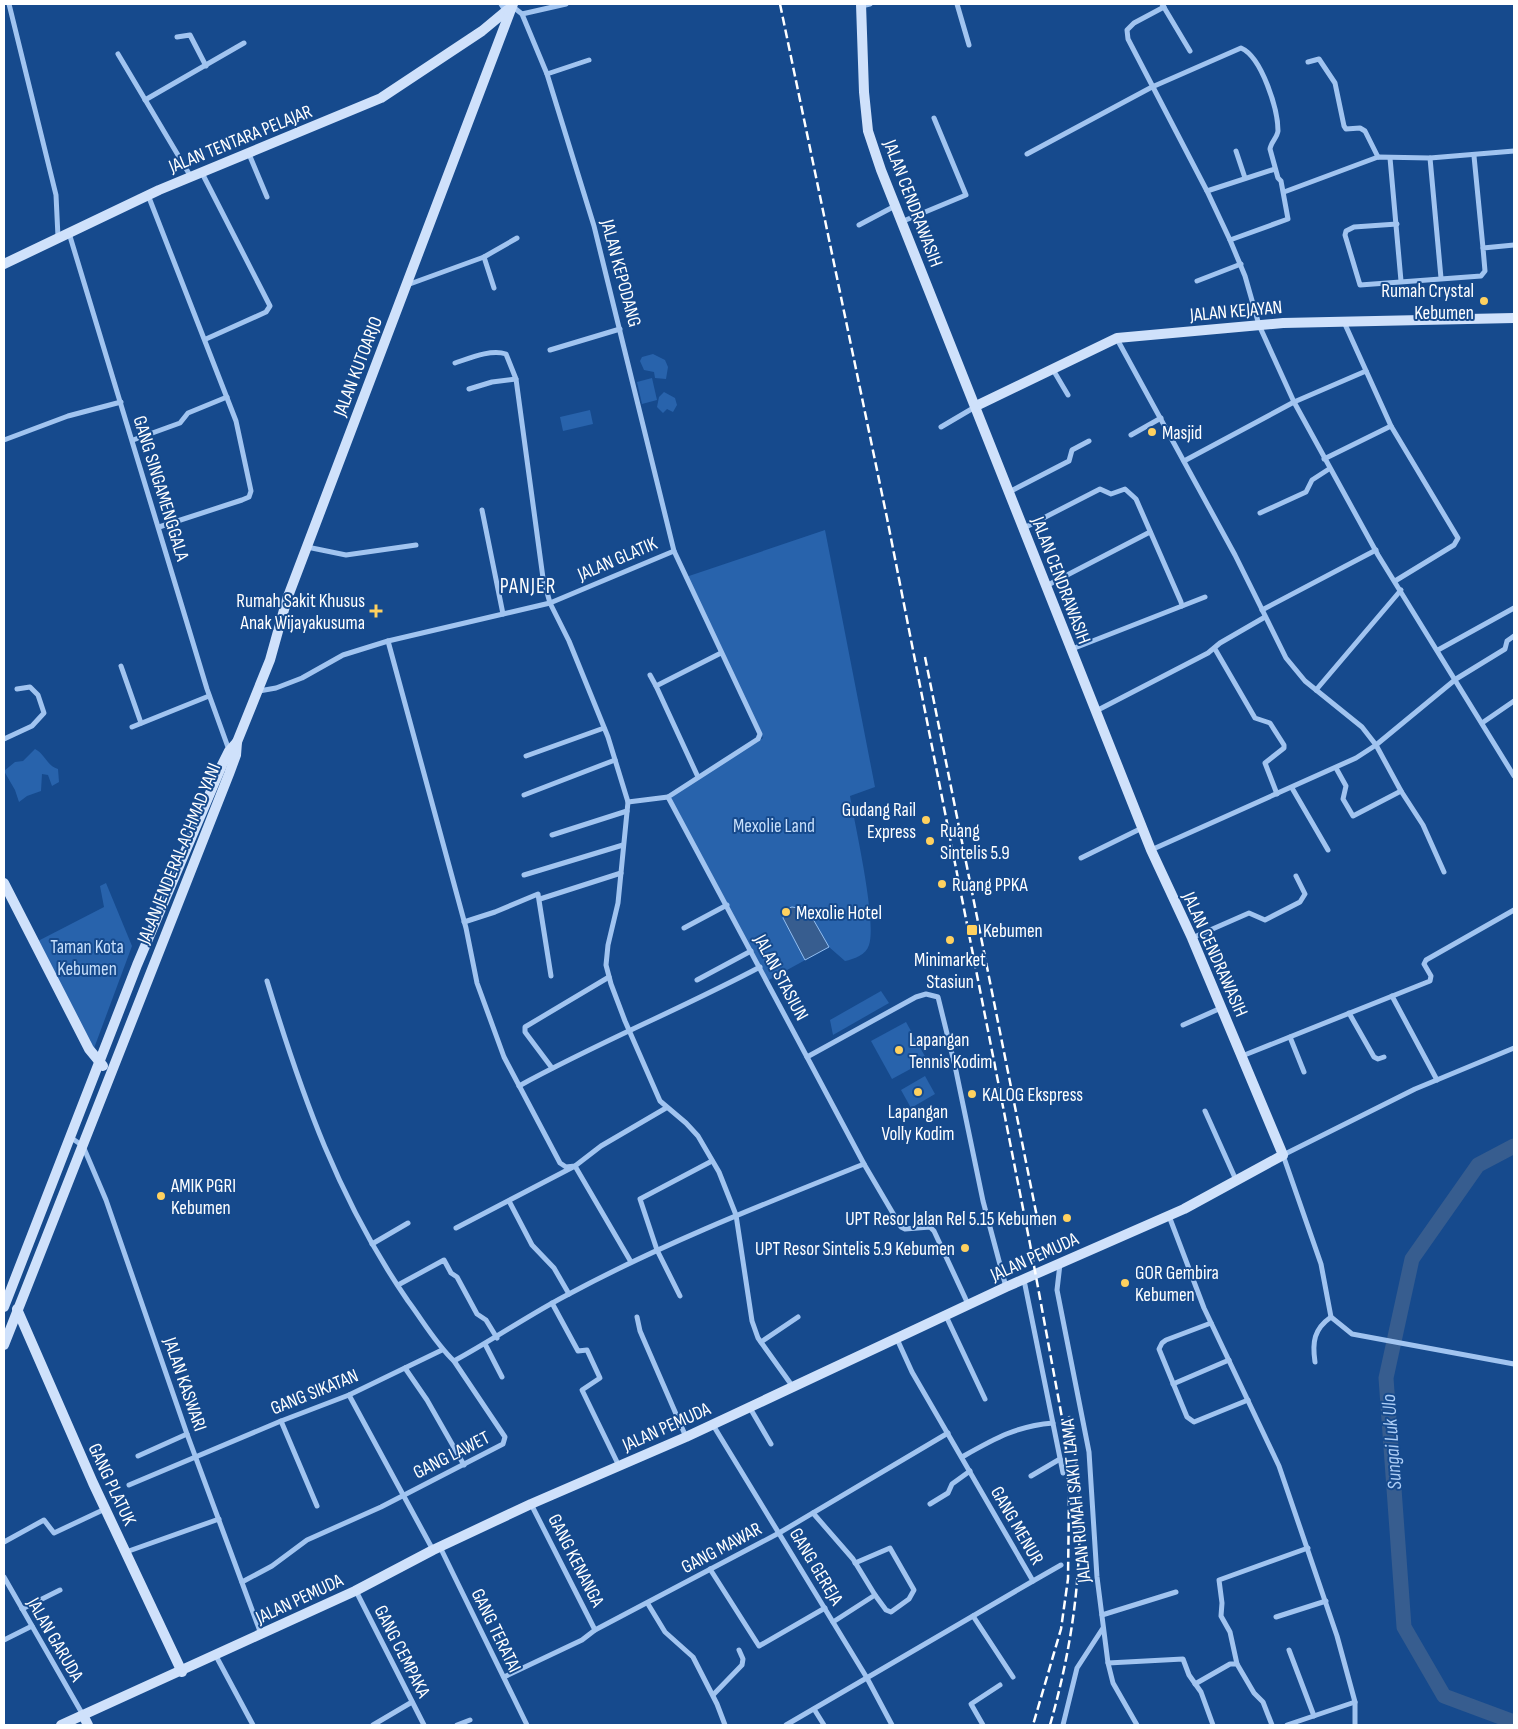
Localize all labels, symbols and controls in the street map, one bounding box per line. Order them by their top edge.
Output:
street label: JALAN TENTARA PELAJAR [165,100,316,179]
street label: JALAN CENDRAWASIH [877,136,947,270]
street label: JALAN KEPODANG [595,216,646,330]
place label: Rumah Crystal Kebumen [1381,280,1474,325]
marker: Rumah Crystal Kebumen [1478,295,1490,307]
street label: JALAN KEJAYAN [1188,296,1283,327]
street label: JALAN KUTOARJO [328,313,388,421]
street label: GANG SINGAMENGGALA [128,413,194,565]
place label: Masjid [1162,422,1202,445]
marker: Masjid [1146,426,1158,438]
street label: JALAN CENDRAWASIH [1025,513,1095,647]
street label: JALAN GLATIK [573,532,661,587]
district label: PANJER [500,574,556,599]
place label: Rumah Sakit Khusus Anak Wijayakusuma [236,590,365,635]
marker: Rumah Sakit Khusus Anak Wijayakusuma [369,604,383,618]
street label: JALAN JENDERAL ACHMAD YANI [132,760,226,948]
place label: Gudang Rail Express [842,799,916,844]
marker: Gudang Rail Express [920,814,932,826]
park label: Mexolie Land [733,815,815,838]
place label: Ruang Sintelis 5.9 [940,820,1010,865]
marker: Ruang Sintelis 5.9 [924,835,936,847]
place label: Ruang PPKA [952,874,1028,897]
marker: Ruang PPKA [936,878,948,890]
street label: JALAN CENDRAWASIH [1176,888,1252,1021]
place label: Mexolie Hotel [796,902,882,925]
marker: Mexolie Hotel [780,906,792,918]
place label: Kebumen [983,920,1043,943]
marker: Kebumen [965,923,979,937]
street label: JALAN STASIUN [748,930,813,1025]
marker: Minimarket Stasiun [944,934,956,946]
park label: Taman Kota Kebumen [50,936,124,981]
place label: Minimarket Stasiun [914,949,986,994]
place label: Lapangan Tennis Kodim [909,1029,993,1074]
marker: Lapangan Tennis Kodim [893,1044,905,1056]
place label: KALOG Ekspress [982,1084,1083,1107]
marker: Lapangan Volly Kodim [912,1086,924,1098]
marker: KALOG Ekspress [966,1088,978,1100]
place label: Lapangan Volly Kodim [881,1101,955,1146]
place label: AMIK PGRI Kebumen [170,1175,236,1220]
marker: AMIK PGRI Kebumen [155,1190,167,1202]
place label: UPT Resor Jalan Rel 5.15 Kebumen [845,1208,1057,1231]
marker: UPT Resor Jalan Rel 5.15 Kebumen [1061,1212,1073,1224]
street label: JALAN PEMUDA [986,1227,1083,1287]
place label: UPT Resor Sintelis 5.9 Kebumen [755,1238,955,1261]
marker: UPT Resor Sintelis 5.9 Kebumen [959,1242,971,1254]
place label: GOR Gembira Kebumen [1135,1262,1219,1307]
marker: GOR Gembira Kebumen [1119,1277,1131,1289]
street label: JALAN KASWARI [157,1334,211,1434]
street label: GANG SIKATAN [267,1364,362,1420]
water label: Sungai Luk Ulo [1377,1393,1407,1490]
street label: JALAN PEMUDA [618,1397,715,1457]
street label: JALAN RUMAH SAKIT LAMA [1056,1417,1097,1585]
street label: GANG LAWET [410,1426,494,1484]
street label: GANG PLATUK [83,1440,141,1530]
street label: GANG MENUR [985,1482,1048,1569]
street label: GANG KENANGA [542,1510,609,1612]
street label: GANG MAWAR [678,1517,766,1579]
street label: GANG GEREJA [784,1524,848,1610]
street label: JALAN PEMUDA [251,1569,348,1630]
street label: GANG TERATAI [466,1585,526,1676]
street label: JALAN GARUDA [21,1593,88,1687]
street label: GANG CEMPAKA [369,1602,435,1703]

